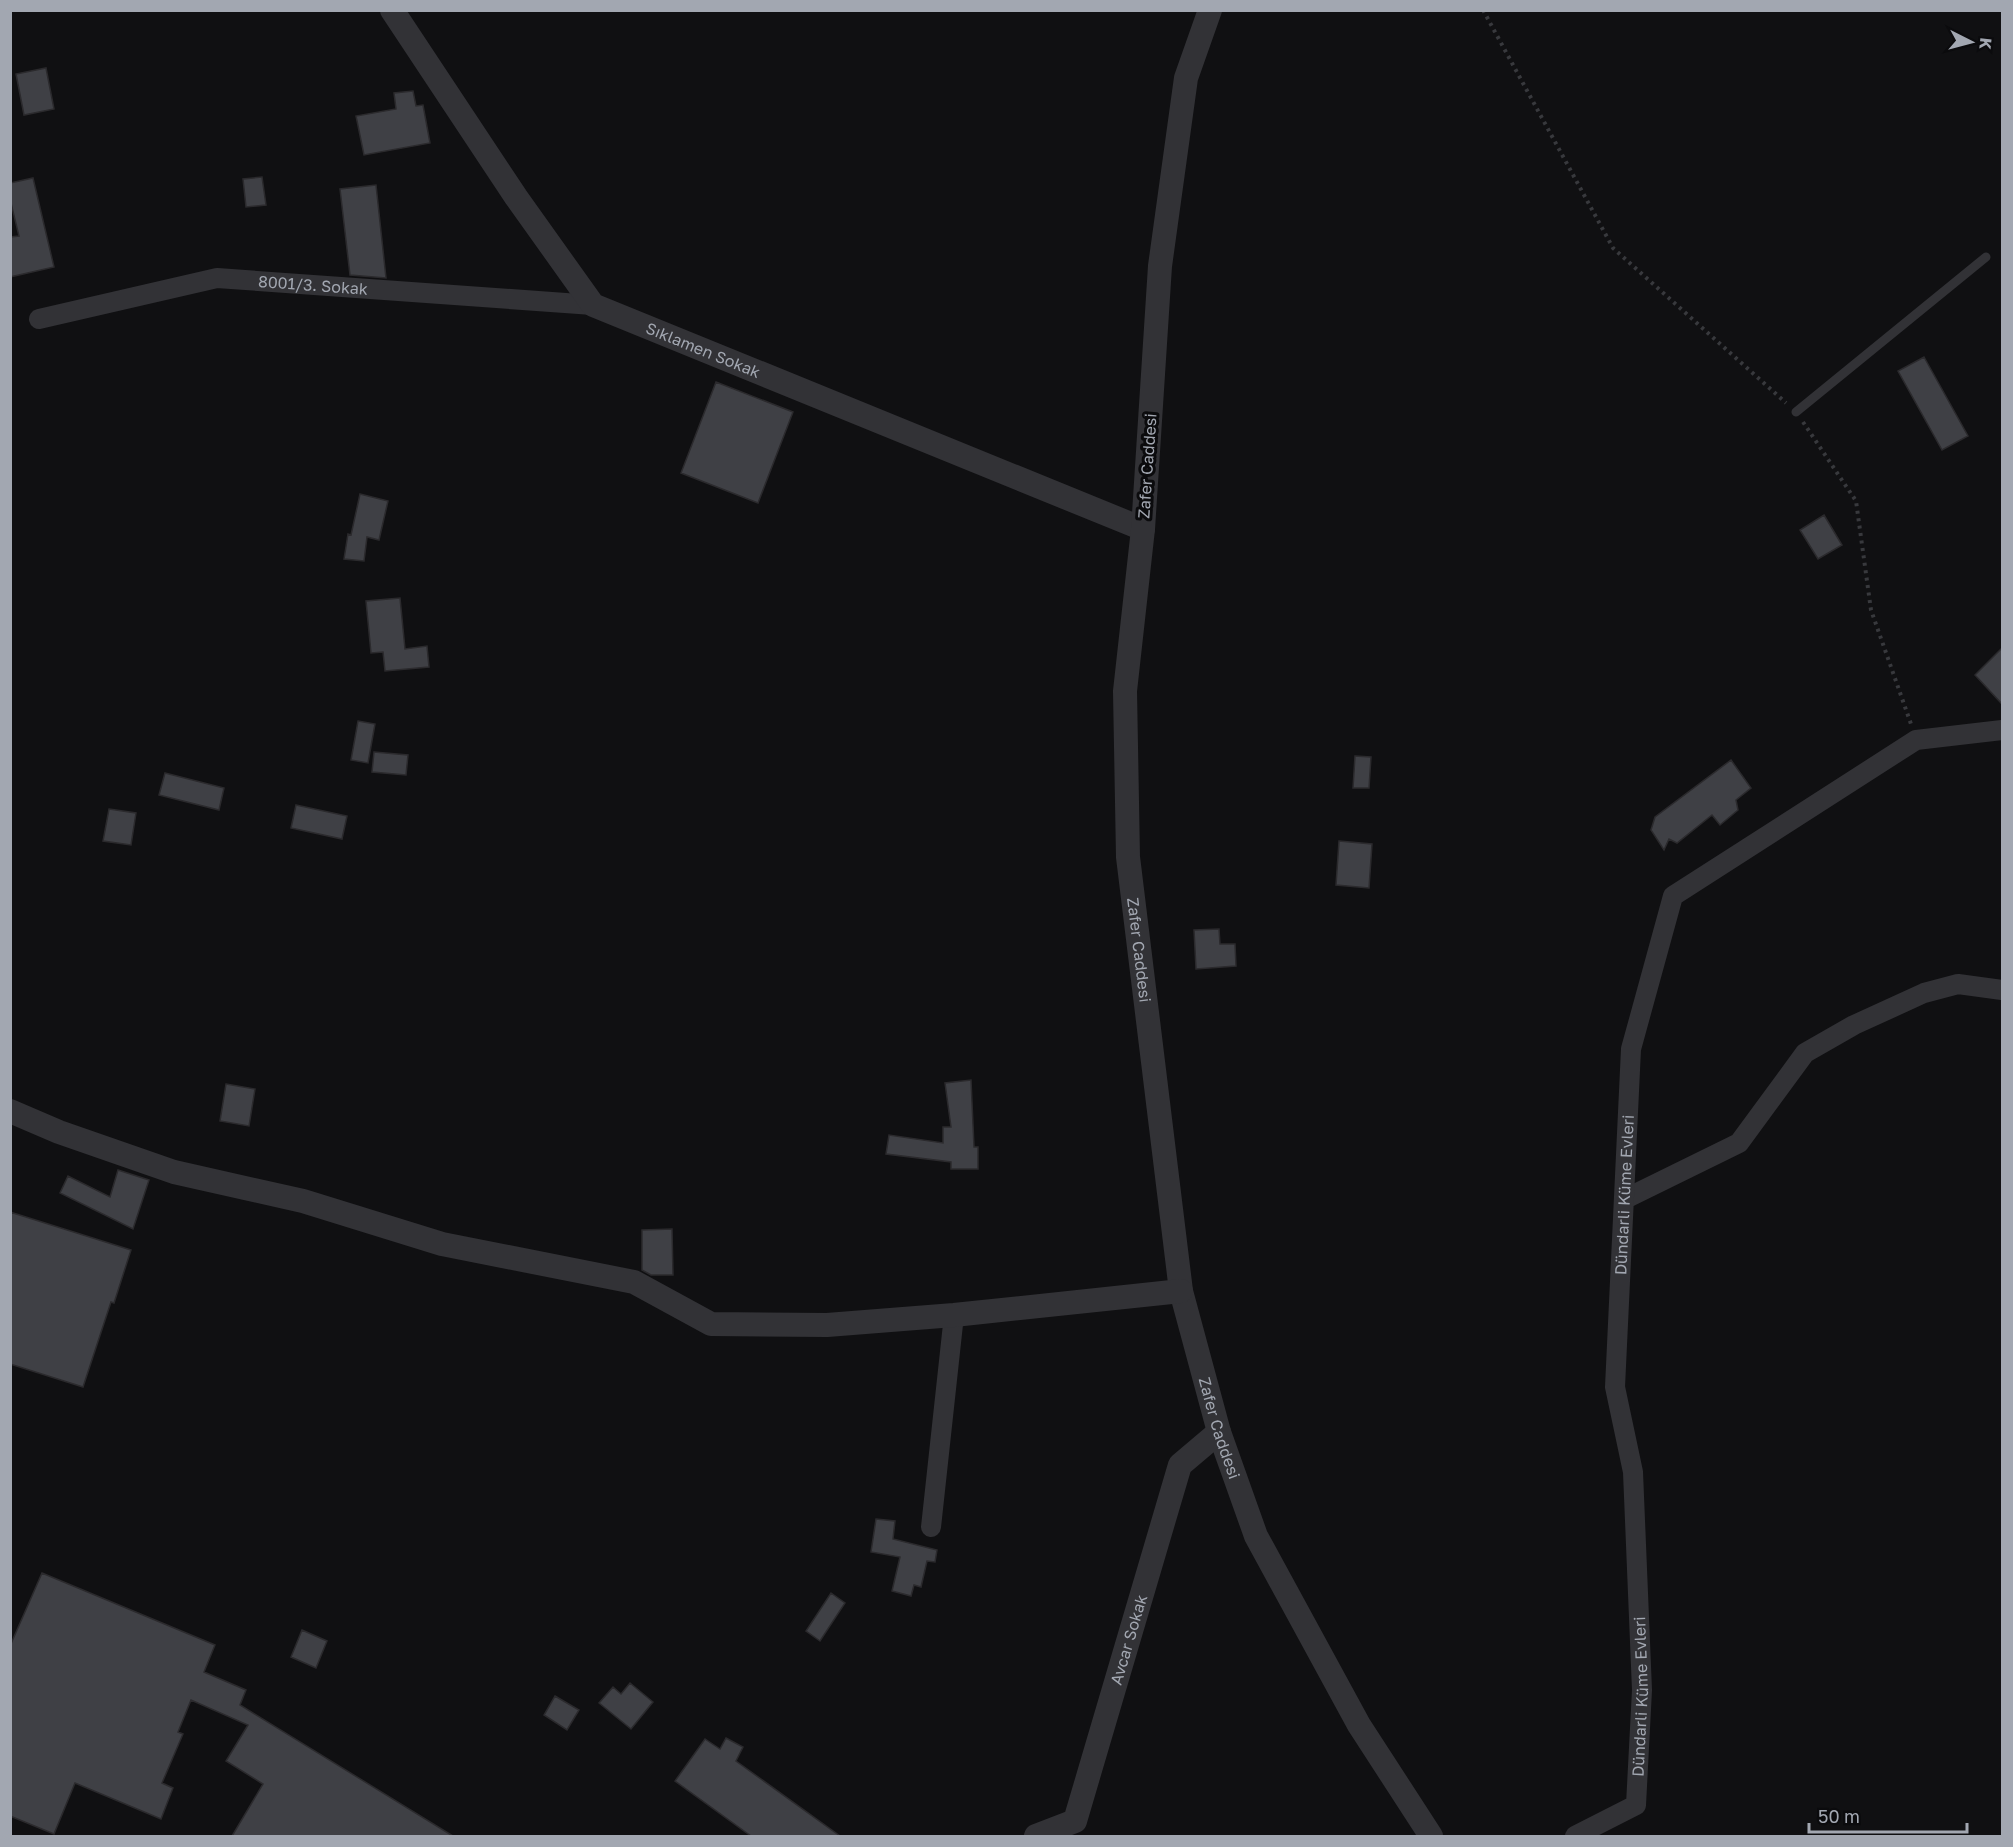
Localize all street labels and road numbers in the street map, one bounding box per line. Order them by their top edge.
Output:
street label: 8001/3. Sokak [257,271,369,299]
street label: Sıklamen Sokak [643,318,763,382]
street label: Zafer Caddesi [1133,413,1161,519]
street label: Zafer Caddesi [1123,896,1156,1003]
street label: Dündarli Küme Evleri [1610,1114,1638,1276]
street label: Zafer Caddesi [1195,1375,1245,1482]
street label: Avcar Sokak [1106,1592,1151,1687]
street label: Dündarli Küme Evleri [1627,1616,1652,1777]

